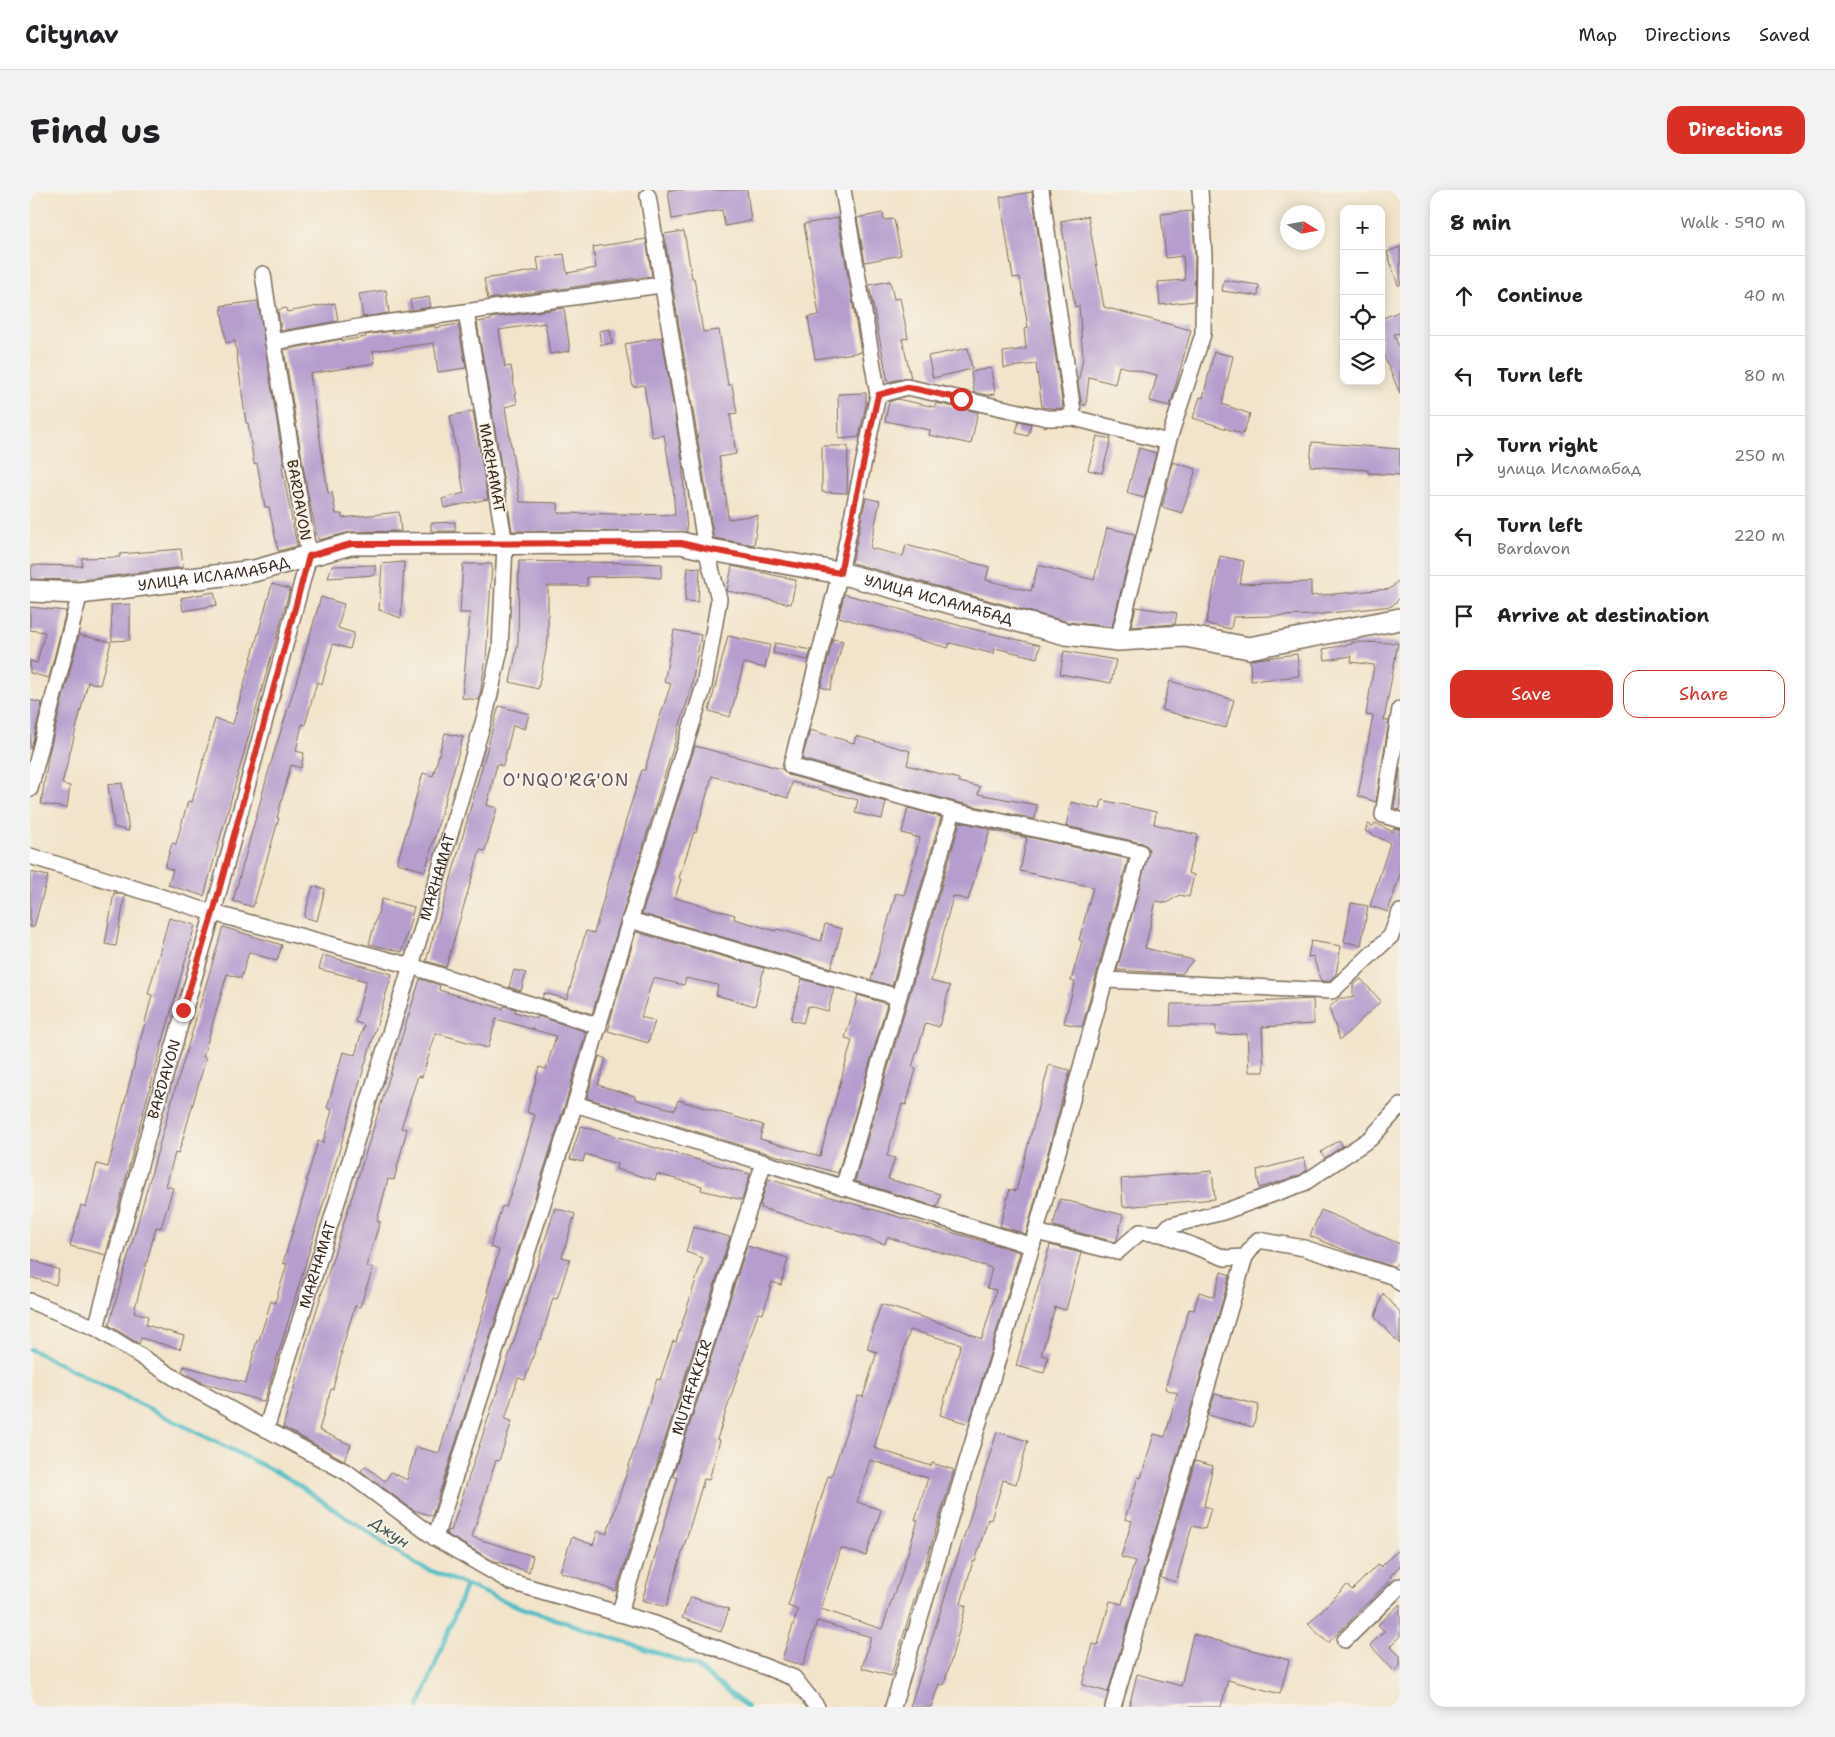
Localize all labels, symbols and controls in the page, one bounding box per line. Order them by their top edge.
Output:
text: Citynav [25,19,119,51]
text: Map [1579,23,1617,47]
text: Directions [1645,23,1731,47]
text: Saved [1759,23,1810,47]
button: Directions [1667,106,1805,154]
text: Find us [30,107,161,154]
north arrow [1280,205,1325,250]
map controls [1340,205,1385,385]
button: + [1340,205,1385,250]
text: 8 min [1450,209,1511,237]
text: Walk · 590 m [1680,212,1785,233]
button: − [1340,250,1385,295]
icon: ahead [1450,282,1478,310]
text: Continue [1497,283,1583,308]
text: 40 m [1743,285,1785,306]
button: locate [1340,295,1385,340]
button: layers [1340,340,1385,385]
icon: left [1450,362,1478,390]
text: Turn left [1497,363,1583,388]
text: 80 m [1744,365,1785,386]
route start [950,388,973,411]
street label: MARHAMAT [474,422,510,514]
text: Turn right [1497,433,1598,458]
icon: right [1450,442,1478,470]
text: 250 m [1734,445,1785,466]
street label: BARDAVON [282,458,316,542]
text: улица Исламабад [1497,458,1641,479]
text: Turn left [1497,513,1583,538]
icon: left [1450,522,1478,550]
text: 220 m [1733,525,1785,546]
text: Bardavon [1497,538,1570,559]
street label: УЛИЦА ИСЛАМАБАД [137,551,292,596]
street label: УЛИЦА ИСЛАМАБАД [862,570,1016,629]
icon: arrive [1450,602,1478,630]
text: Arrive at destination [1497,603,1709,628]
button: Save [1450,670,1613,718]
button: Share [1623,670,1785,718]
district label: O'NQO'RG'ON [503,768,629,792]
street label: MARHAMAT [415,831,460,923]
route end [172,999,195,1022]
street label: BARDAVON [143,1037,185,1121]
street label: MARHAMAT [294,1219,340,1311]
street label: MUTAFAKKIR [667,1337,716,1438]
water label: Джун [366,1511,414,1553]

